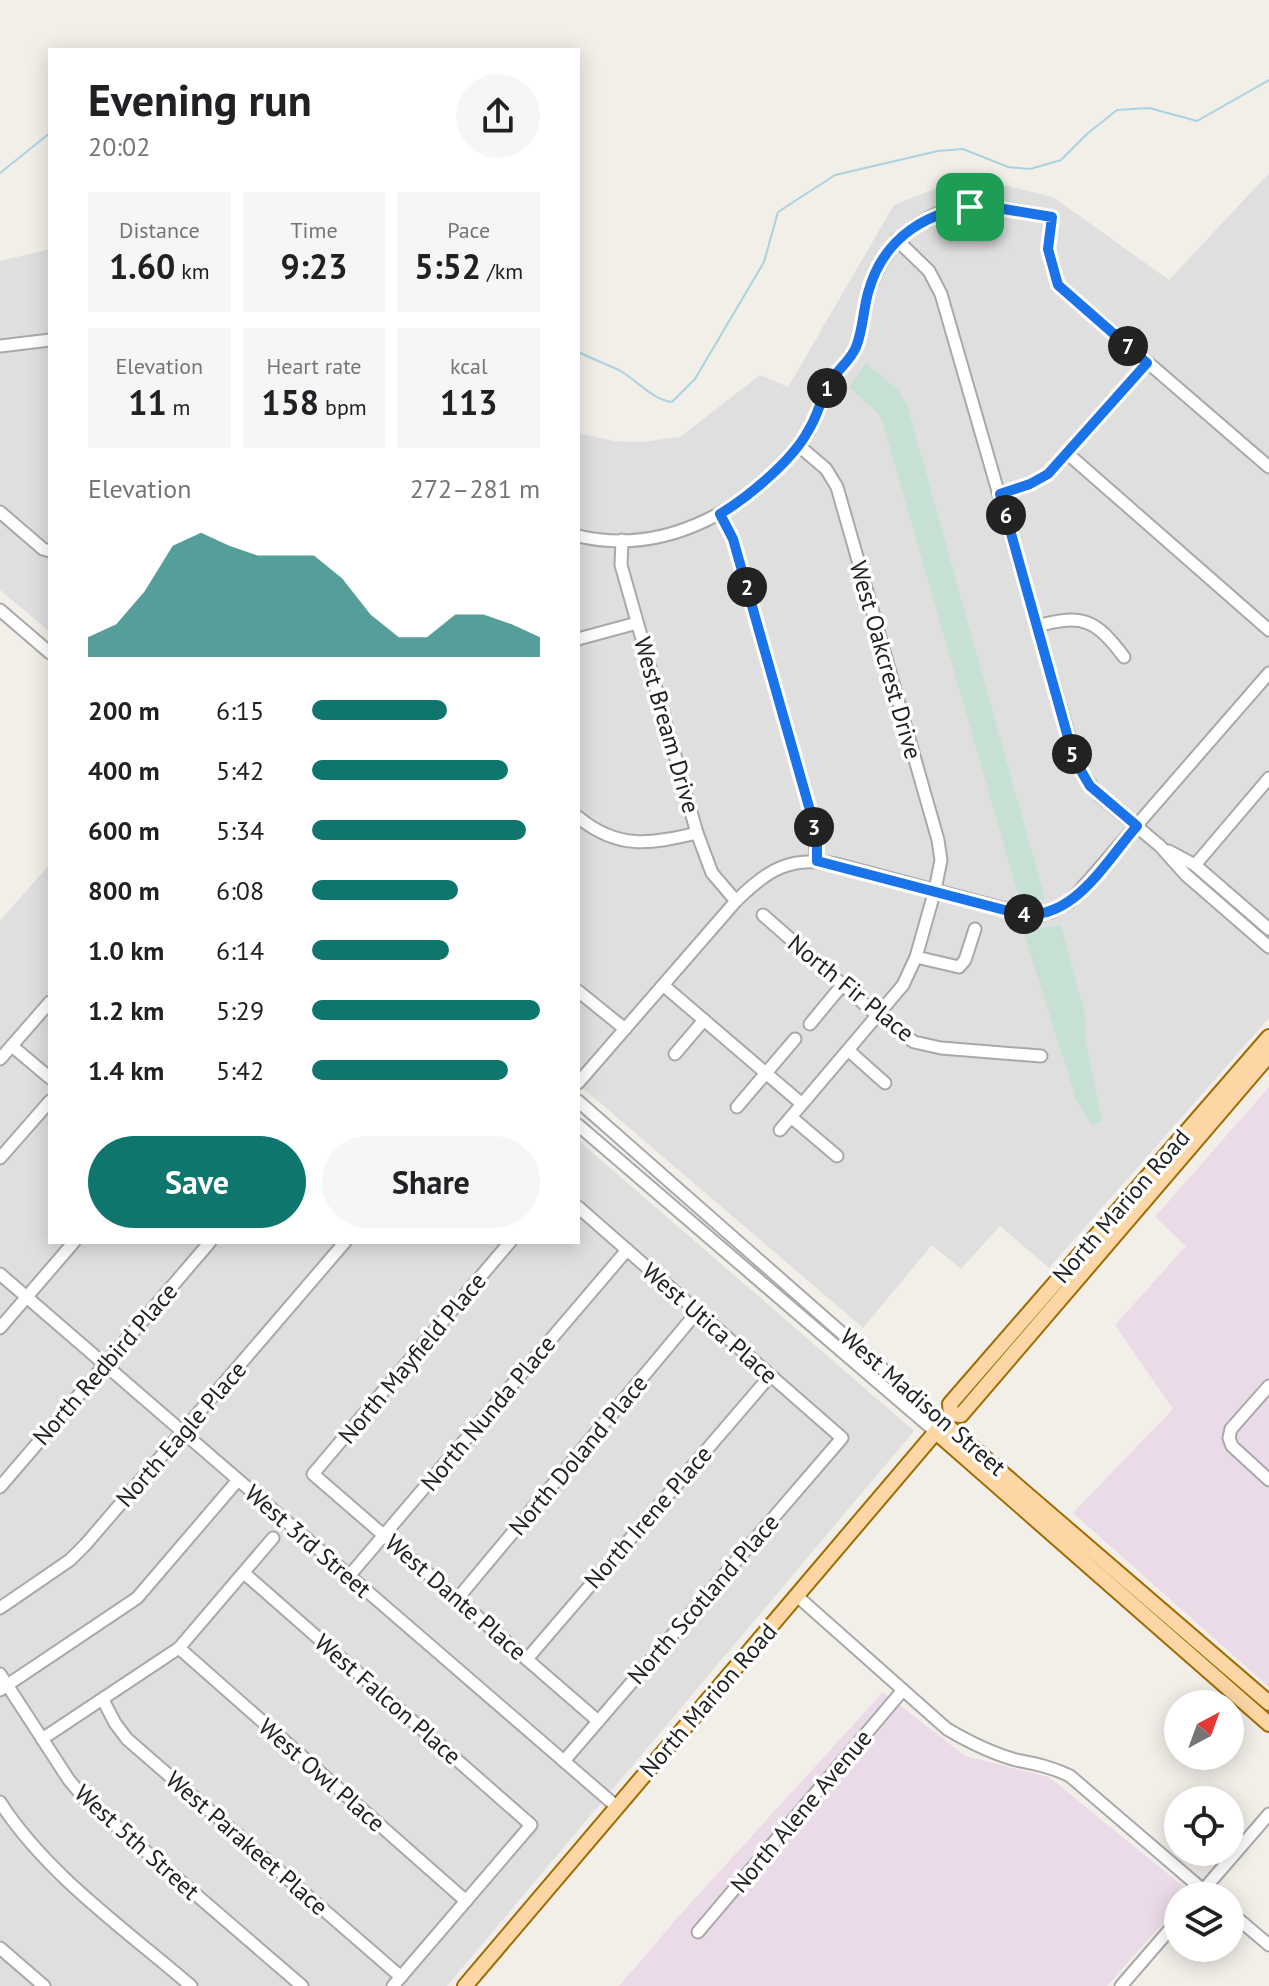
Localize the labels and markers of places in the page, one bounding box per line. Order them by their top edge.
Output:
pin [936,173,1004,241]
pin: 7 [1108,326,1148,366]
pin: 1 [807,368,847,408]
pin: 6 [986,495,1026,535]
pin: 2 [727,567,767,607]
pin: 5 [1052,734,1092,774]
pin: 3 [794,807,834,847]
pin: 4 [1004,894,1044,934]

